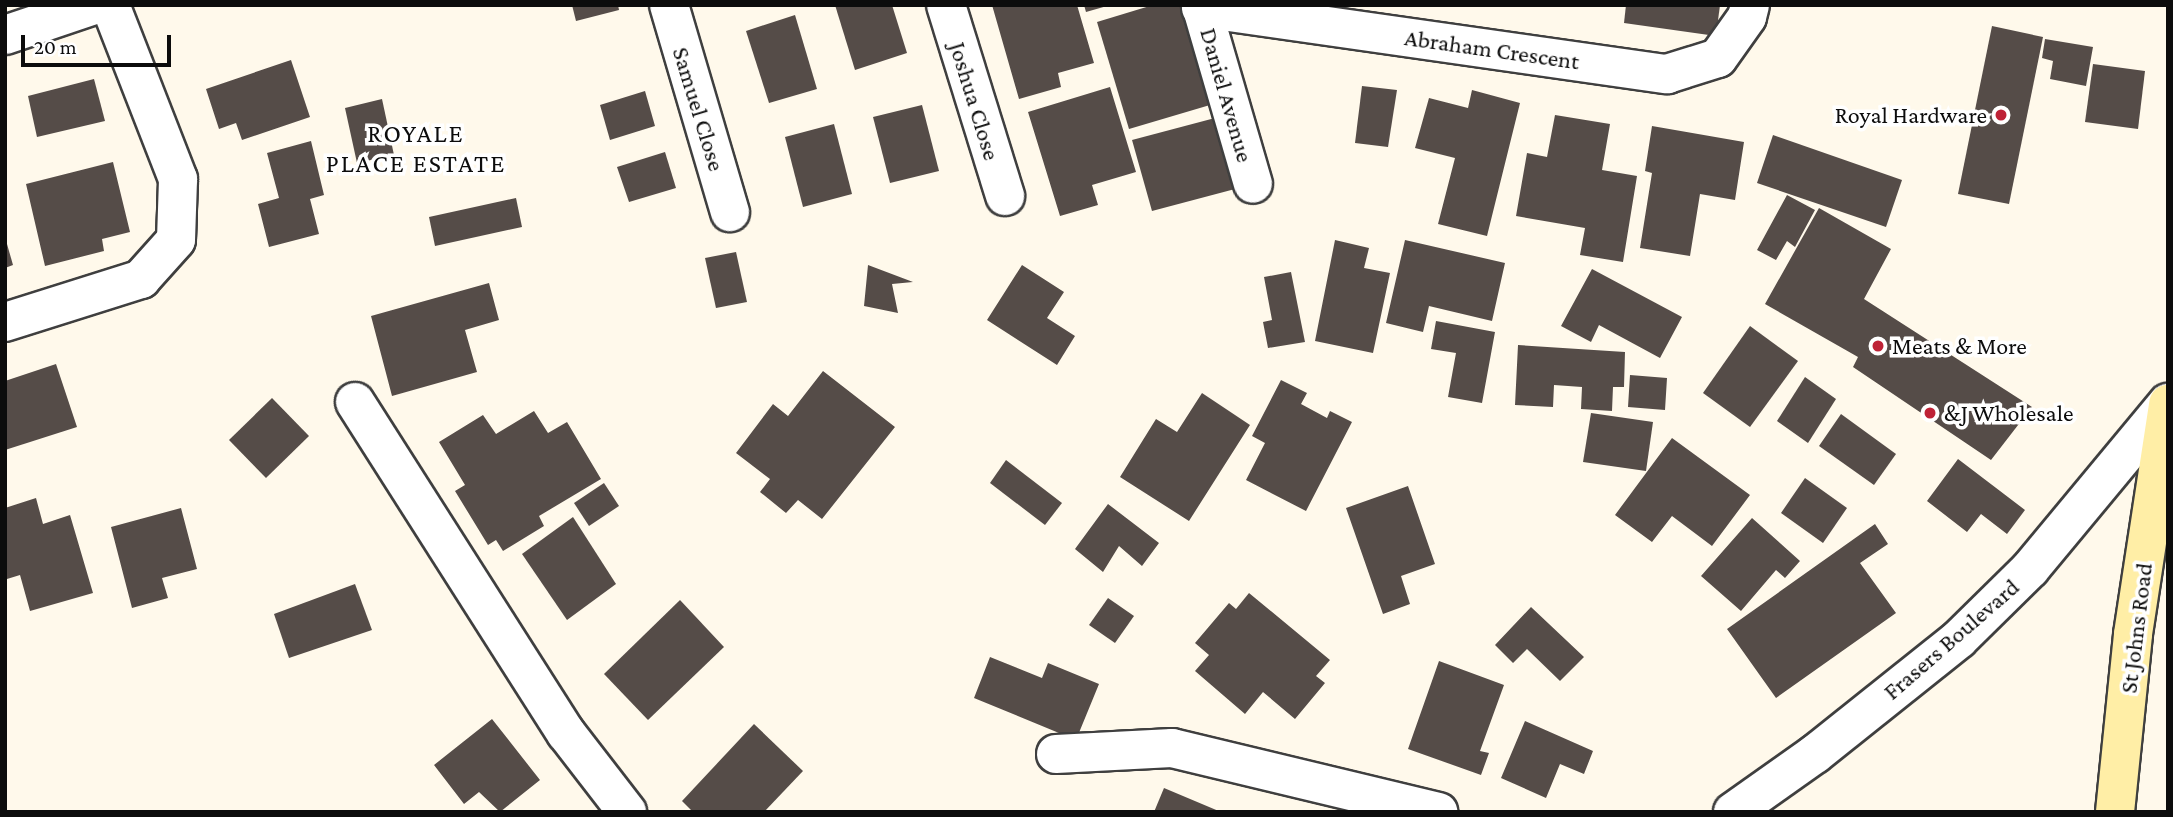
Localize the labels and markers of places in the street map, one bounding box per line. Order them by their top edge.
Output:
place label: Royal Hardware [1835,101,1987,129]
marker: Royal Hardware [1993,107,2009,123]
place label: Meats & More [1892,332,2027,360]
marker: Meats & More [1870,338,1886,354]
place label: &J Wholesale [1944,399,2074,427]
marker: &J Wholesale [1922,405,1938,421]

